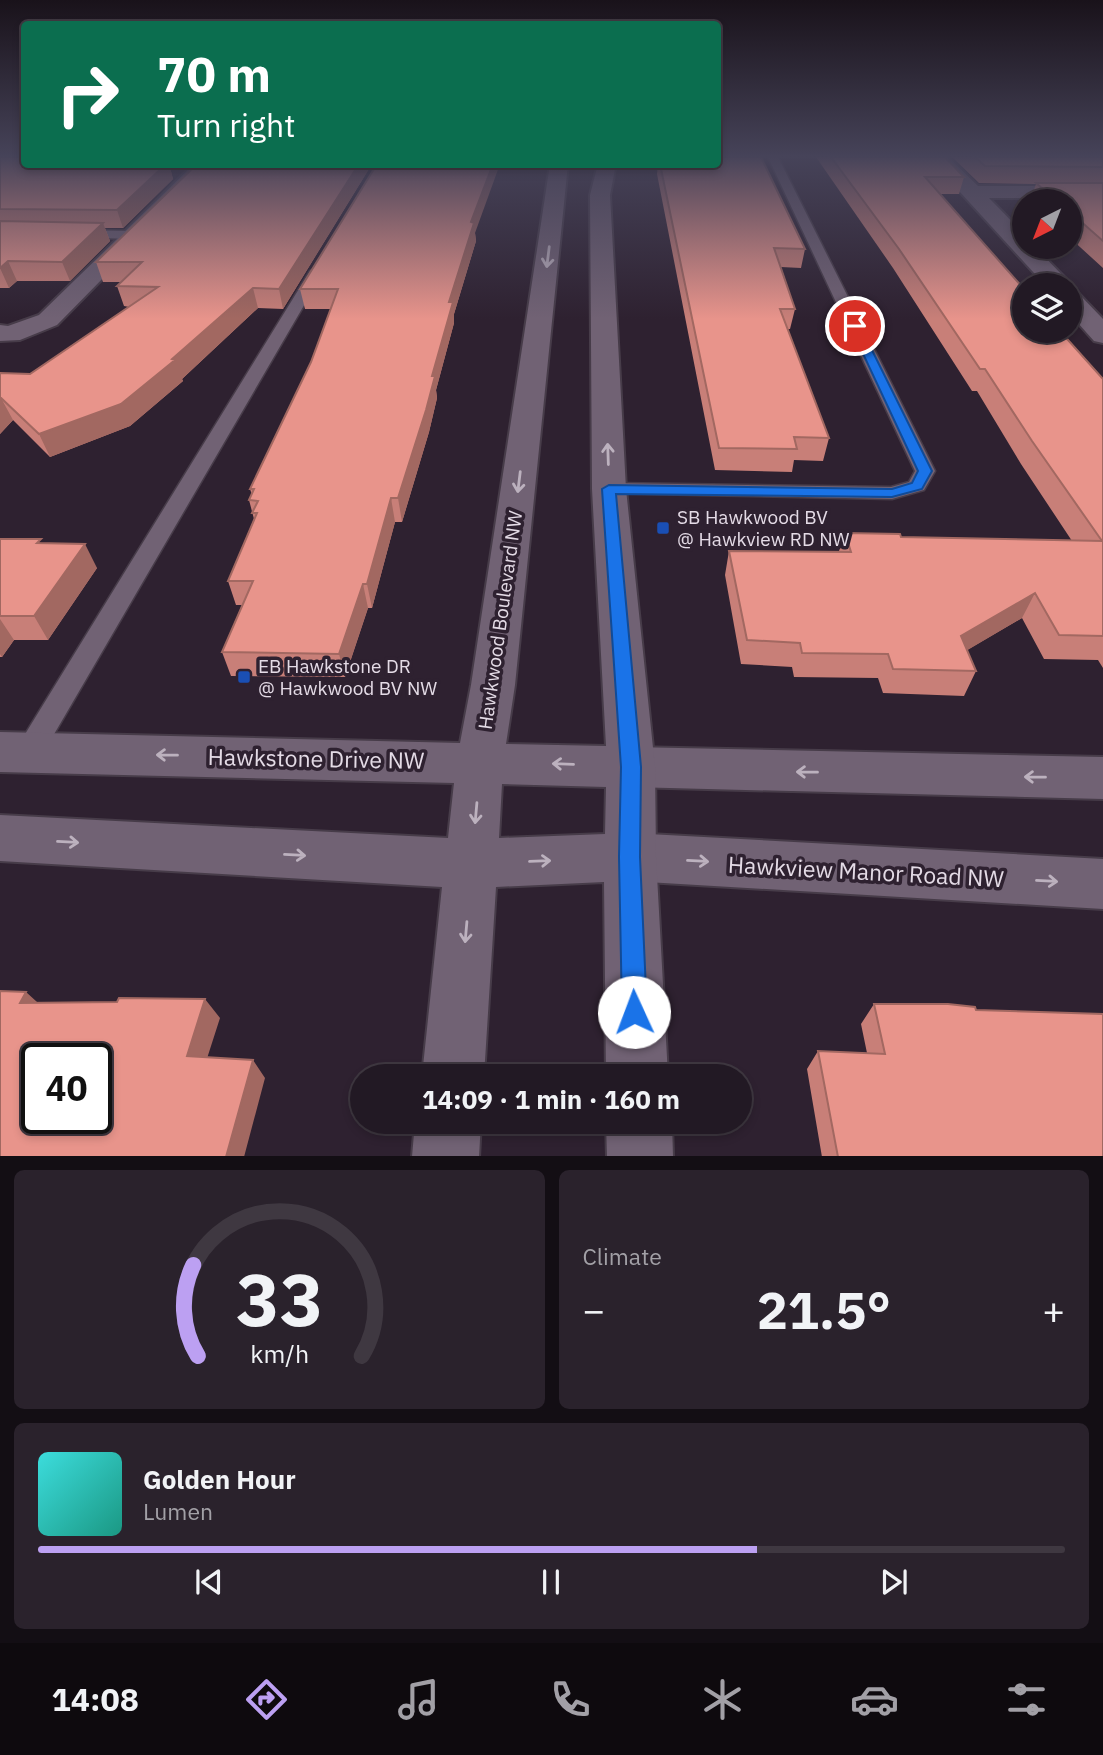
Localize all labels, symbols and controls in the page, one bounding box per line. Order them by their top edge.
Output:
text: 70 m [157,42,271,105]
icon: right [42,49,133,140]
text: Turn right [157,104,295,146]
north arrow [1012,189,1082,259]
map controls [1012,189,1082,343]
one-way arrow [541,245,554,267]
button: layers [1012,273,1082,343]
pin [825,296,885,356]
icon: arrive [836,307,874,345]
one-way arrow [601,443,615,466]
one-way arrow [512,470,525,493]
place label: SB Hawkwood BV @ Hawkview RD NW [677,505,850,551]
street label: Hawkwood Boulevard NW [473,509,527,731]
marker: SB Hawkwood BV @ Hawkview RD NW [655,520,671,536]
place label: EB Hawkstone DR @ Hawkwood BV NW [258,654,437,700]
marker: EB Hawkstone DR @ Hawkwood BV NW [236,669,252,685]
street label: Hawkstone Drive NW [207,741,425,775]
one-way arrow [156,748,179,762]
one-way arrow [552,758,575,771]
one-way arrow [796,766,819,779]
one-way arrow [1024,770,1047,783]
one-way arrow [469,801,482,824]
one-way arrow [56,835,79,848]
one-way arrow [283,848,306,861]
street label: Hawkview Manor Road NW [727,849,1005,893]
one-way arrow [528,855,551,868]
one-way arrow [686,855,709,868]
one-way arrow [1036,874,1059,887]
one-way arrow [459,920,472,943]
position arrow [597,975,671,1049]
speed limit sign: 40 [21,1043,112,1134]
text: 14:09 · 1 min · 160 m [422,1082,680,1116]
text: Climate [583,1241,662,1271]
text: 33 [236,1251,323,1346]
text: 21.5° [757,1276,891,1343]
text: − [583,1285,605,1334]
text: + [1042,1285,1065,1334]
text: km/h [250,1336,309,1369]
text: Golden Hour [143,1462,296,1496]
text: Lumen [143,1496,213,1526]
icon: previous [190,1563,228,1601]
icon: pause [532,1563,570,1601]
icon: next [875,1563,913,1601]
icon: directions [242,1675,291,1724]
icon: music [394,1675,443,1724]
icon: phone [546,1675,595,1724]
icon: climate [698,1675,747,1724]
icon: car [850,1675,899,1724]
icon: filters [1002,1675,1051,1724]
text: 14:08 [52,1678,139,1720]

